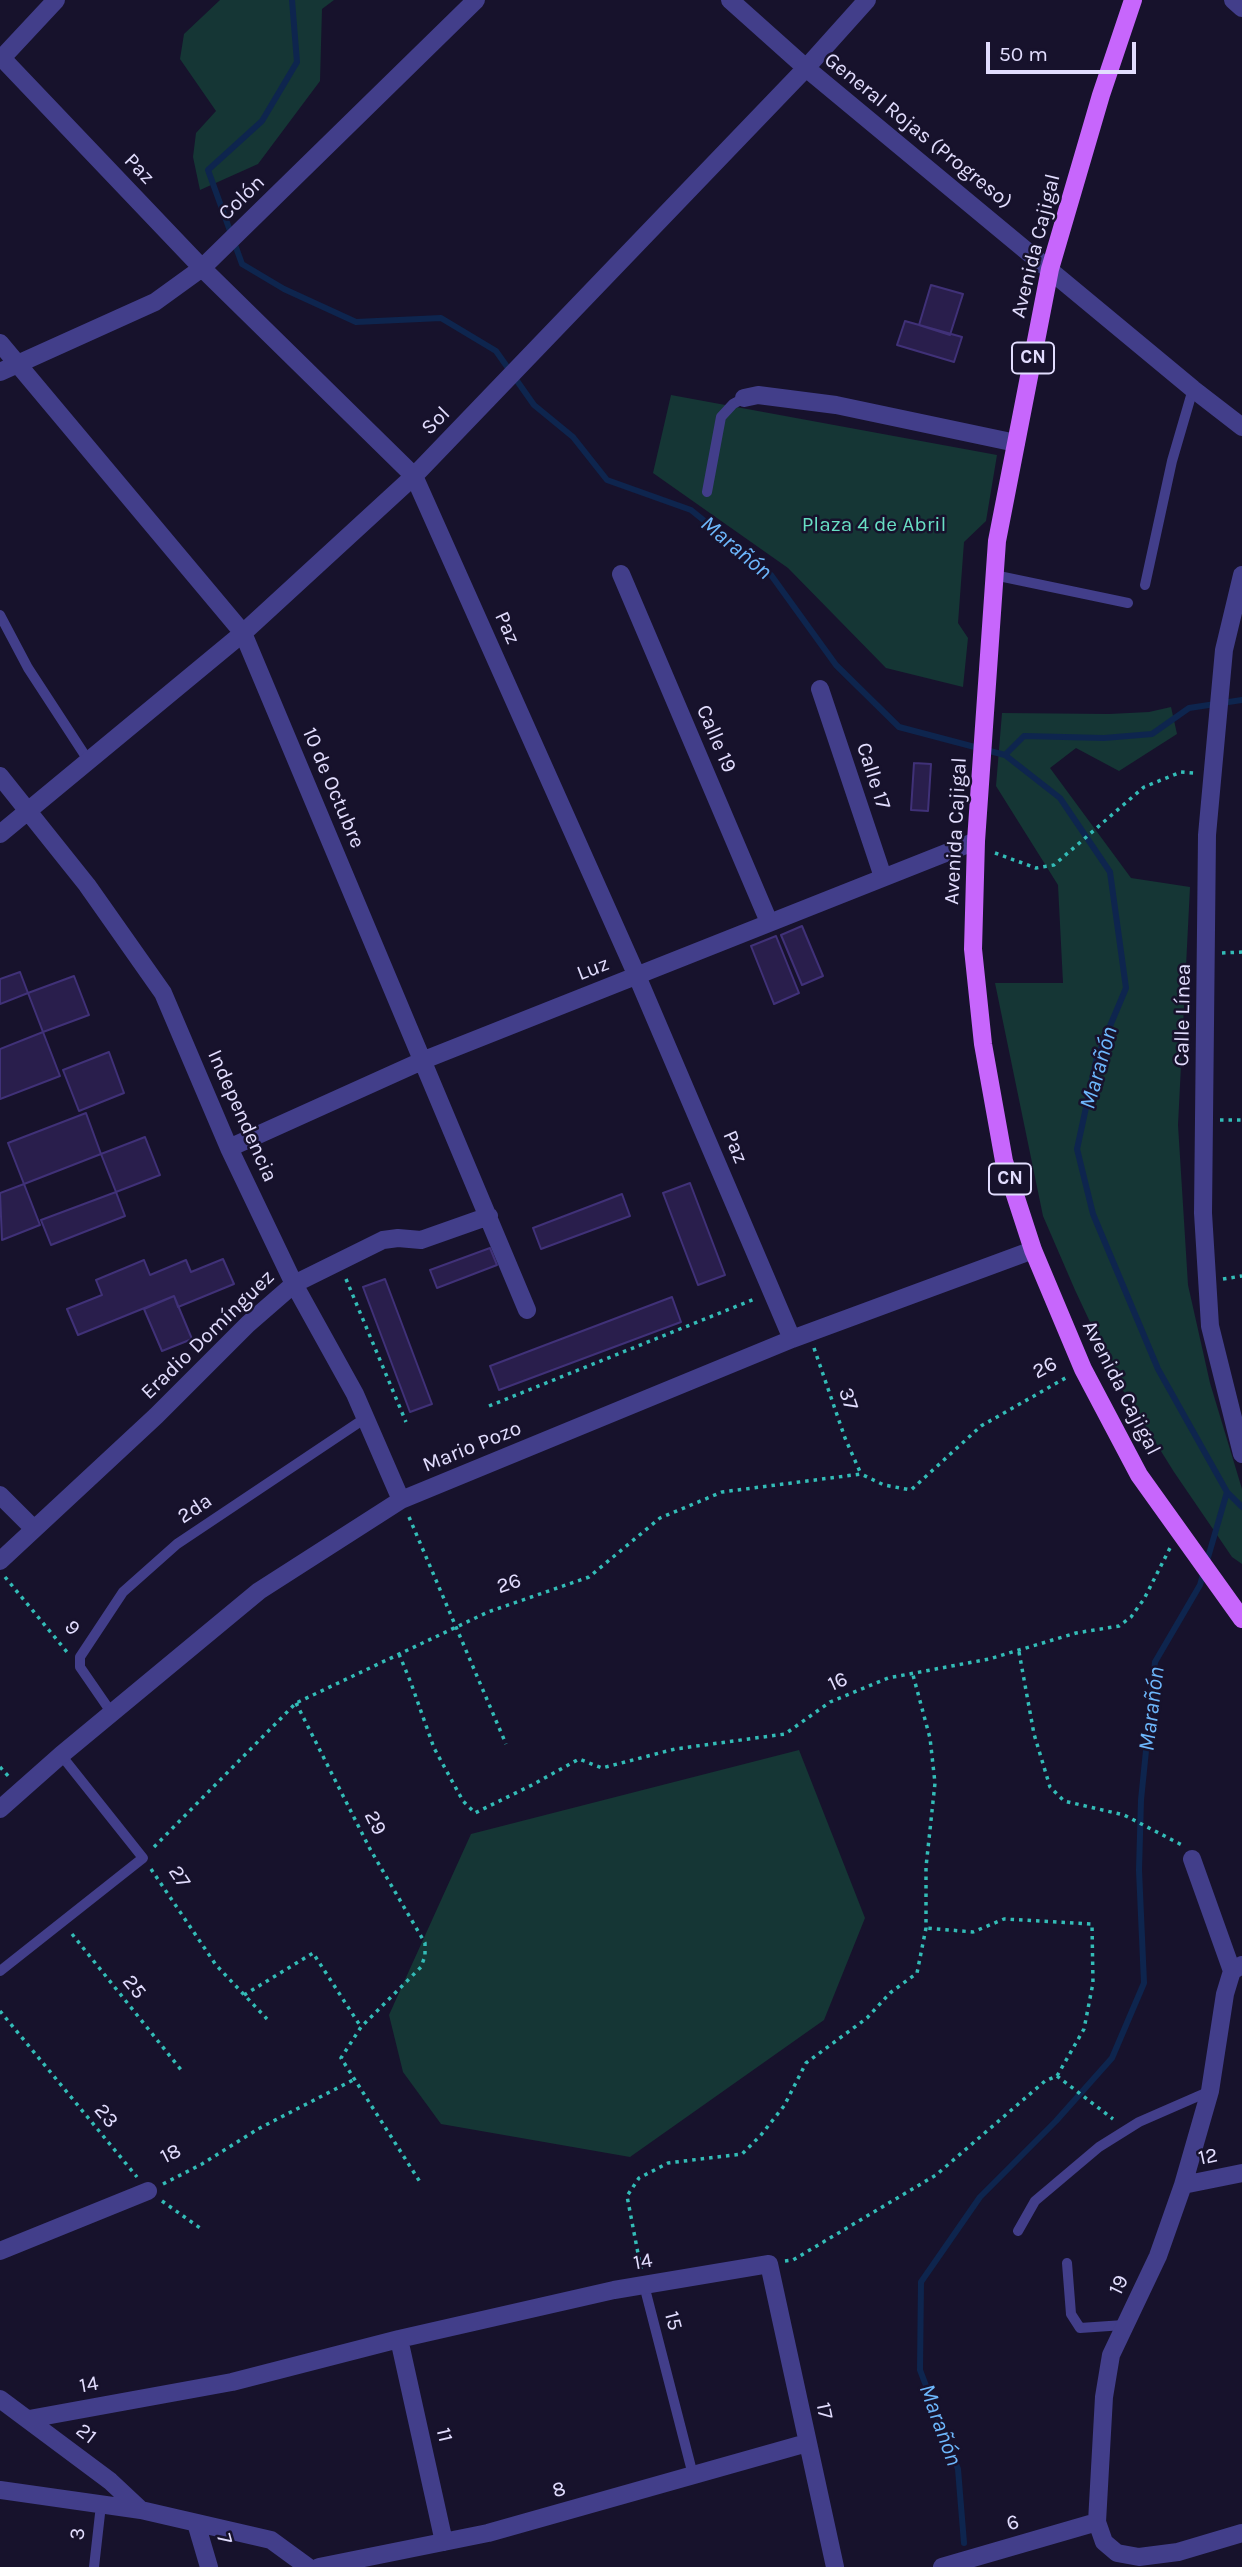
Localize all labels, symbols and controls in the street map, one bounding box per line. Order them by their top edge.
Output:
scale bar [990,28,1140,72]
text: 50 m [999,42,1048,66]
street label: General Rojas (Progreso) [819,47,1017,215]
street label: Paz [118,148,160,190]
street label: Colón [214,170,270,226]
street label: Avenida Cajigal [1006,171,1066,321]
road number: CN [1012,342,1054,374]
street label: Sol [416,401,456,441]
water label: Marañón [695,510,777,586]
park label: Plaza 4 de Abril [802,512,946,538]
street label: Paz [489,608,525,648]
street label: Calle 19 [691,701,741,777]
street label: 10 de Octubre [296,724,370,852]
street label: Calle 17 [850,739,896,813]
street label: Avenida Cajigal [940,757,972,905]
street label: Luz [573,951,613,987]
street label: Calle Línea [1170,963,1196,1067]
water label: Marañón [1074,1023,1124,1113]
street label: Independencia [202,1046,282,1186]
street label: Paz [717,1127,753,1167]
road number: CN [989,1163,1031,1194]
street label: Eradio Domínguez [136,1265,280,1405]
street label: Avenida Cajigal [1076,1317,1166,1459]
street label: 26 [1028,1351,1062,1385]
street label: 37 [832,1384,864,1414]
street label: Mario Pozo [419,1416,525,1478]
street label: 2da [173,1488,217,1530]
street label: 26 [493,1568,525,1600]
street label: 9 [58,1615,86,1641]
water label: Marañón [1133,1665,1171,1753]
street label: 16 [824,1667,852,1697]
street label: 29 [358,1807,392,1839]
street label: 27 [162,1861,196,1893]
street label: 25 [117,1970,151,2004]
street label: 23 [88,2098,124,2134]
street label: 18 [156,2138,186,2170]
street label: 12 [1196,2143,1220,2171]
street label: 14 [632,2248,654,2276]
street label: 19 [1103,2271,1135,2299]
street label: 15 [658,2309,688,2333]
street label: 14 [78,2371,100,2399]
water label: Marañón [913,2380,967,2470]
street label: 17 [810,2400,838,2422]
street label: 21 [71,2418,101,2450]
street label: 11 [430,2425,458,2445]
street label: 8 [549,2476,569,2504]
street label: 6 [1004,2509,1022,2537]
street label: 3 [65,2527,91,2541]
street label: 7 [211,2531,237,2547]

